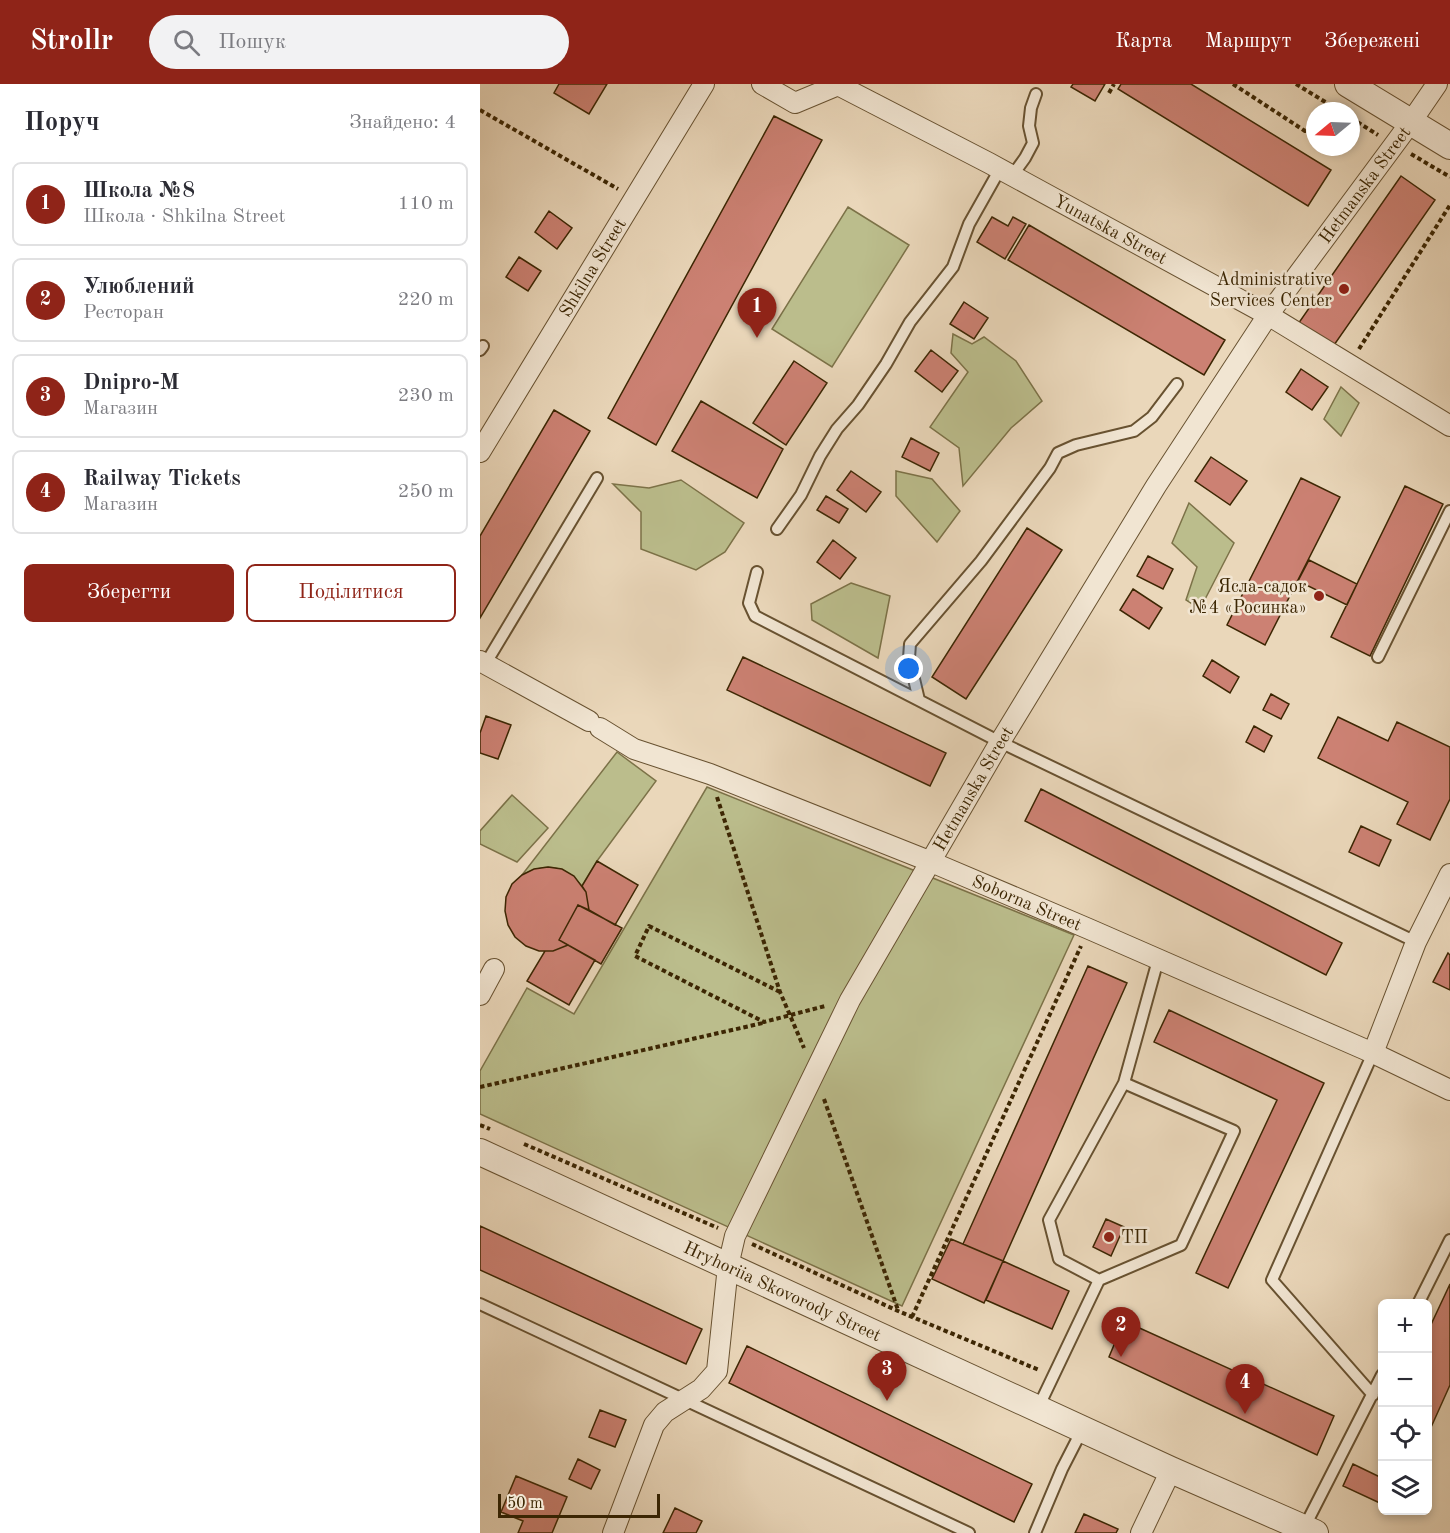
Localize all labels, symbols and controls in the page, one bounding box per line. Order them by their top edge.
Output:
search box [149,15,569,69]
icon: search [170,26,203,59]
text: Strollr [30,28,113,56]
text: Пошук [218,31,286,53]
text: Карта [1115,31,1172,52]
text: Маршрут [1205,31,1291,52]
text: Збережені [1324,31,1420,52]
north arrow [1306,102,1360,156]
text: Поруч [24,110,100,136]
text: Знайдено: 4 [349,113,456,133]
street label: Hetmanska Street [1316,124,1414,247]
text: Школа №8 [83,180,195,202]
street label: Yunatska Street [1050,192,1170,268]
text: 1 [40,194,51,214]
text: 110 m [398,194,454,214]
text: Школа · Shkilna Street [83,207,286,227]
street label: Shkilna Street [556,216,630,320]
place label: Administrative Services Center [1210,271,1333,310]
text: Улюблений [83,276,195,298]
marker: Administrative Services Center [1337,282,1351,296]
pin: 1 [738,288,776,338]
text: 2 [40,290,51,310]
text: 220 m [398,290,454,310]
text: Ресторан [83,303,164,323]
text: Dnipro-M [83,372,179,394]
text: 3 [40,386,51,406]
text: 230 m [398,386,454,406]
text: Магазин [83,399,158,419]
text: Railway Tickets [83,468,241,490]
text: 4 [40,482,51,502]
text: 250 m [398,482,454,502]
text: Магазин [83,495,158,515]
button: Зберегти [24,564,234,622]
button: Поділитися [246,564,456,622]
place label: Ясла-садок №4 «Росинка» [1190,578,1307,617]
marker: Ясла-садок №4 «Росинка» [1312,589,1326,603]
your location [894,654,923,683]
street label: Hetmanska Street [931,724,1017,854]
street label: Soborna Street [969,872,1084,935]
place label: ТП [1121,1229,1148,1247]
marker: ТП [1102,1230,1116,1244]
street label: Hryhoriia Skovorody Street [680,1239,884,1345]
map controls [1378,1299,1432,1515]
button: + [1378,1299,1432,1353]
pin: 2 [1102,1308,1140,1357]
pin: 3 [868,1352,906,1401]
button: − [1378,1353,1432,1407]
pin: 4 [1226,1364,1264,1414]
button: locate [1378,1407,1432,1461]
button: layers [1378,1461,1432,1515]
scale bar [498,1491,660,1518]
text: 50 m [507,1496,543,1512]

